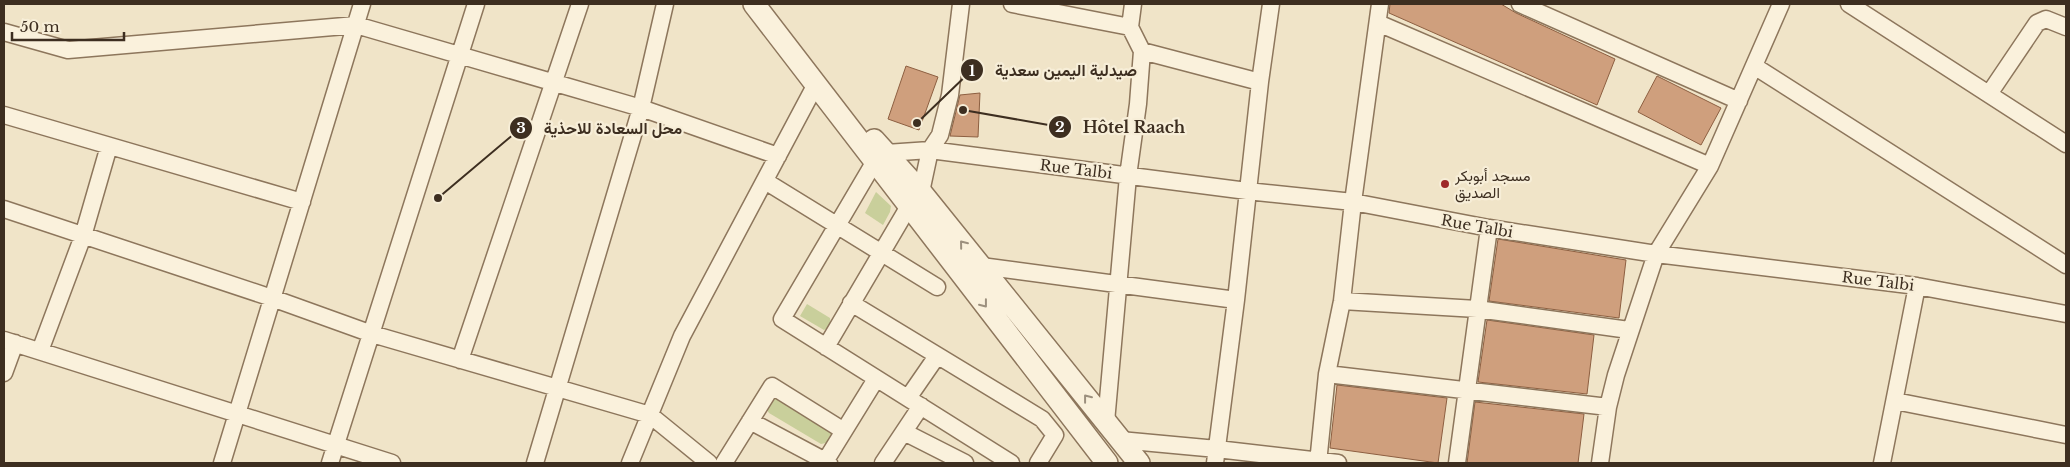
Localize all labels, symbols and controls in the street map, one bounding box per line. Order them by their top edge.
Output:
scale bar [12,10,125,42]
text: 50 m [20,17,60,36]
callout: صيدلية اليمين سعدية [960,55,1147,86]
text: صيدلية اليمين سعدية [995,60,1137,80]
text: 1 [969,61,976,80]
callout: Hôtel Raach [1047,112,1195,143]
callout: محل السعادة للاحذية [508,113,692,144]
text: 2 [1055,117,1065,136]
text: Hôtel Raach [1083,117,1186,137]
text: 3 [516,118,526,137]
text: محل السعادة للاحذية [544,118,683,138]
street label: Rue Talbi [1039,155,1113,183]
place label: مسجد أبوبكر الصديق [1454,166,1531,203]
marker: مسجد أبوبكر الصديق [1439,178,1451,190]
street label: Rue Talbi [1439,210,1515,242]
one-way arrow [960,241,968,250]
street label: Rue Talbi [1841,267,1915,295]
one-way arrow [979,298,987,307]
one-way arrow [1083,394,1092,403]

